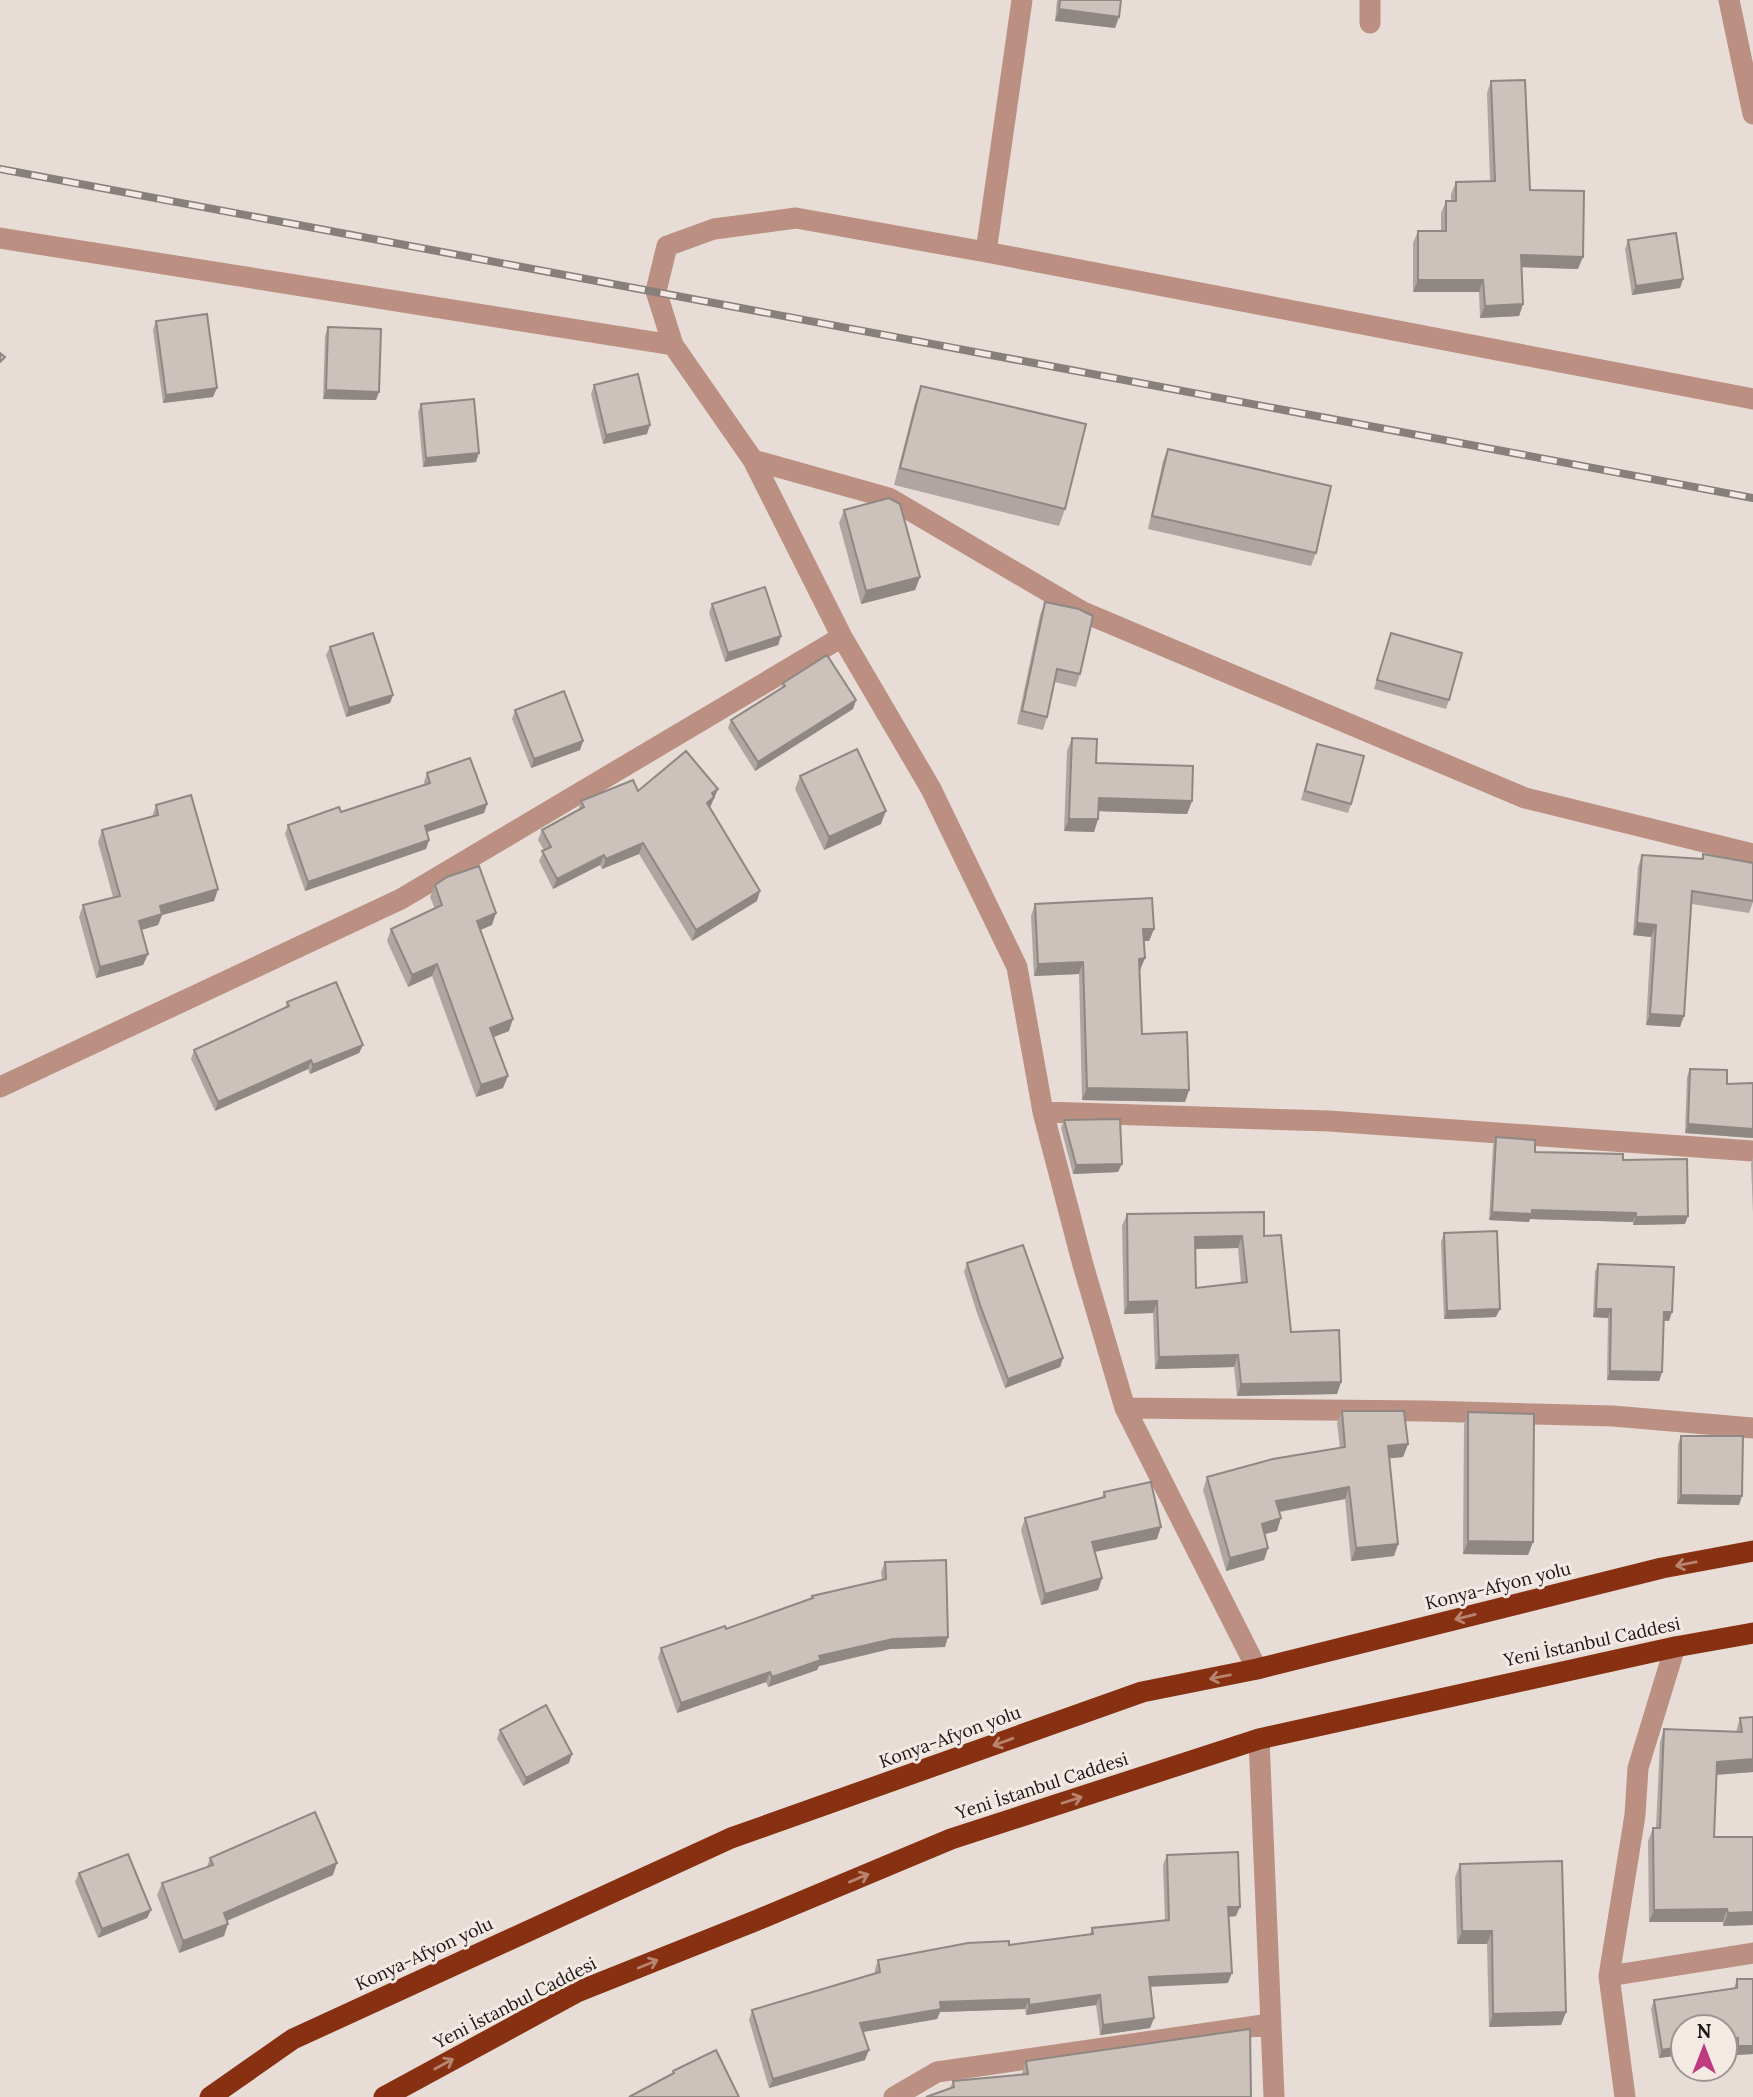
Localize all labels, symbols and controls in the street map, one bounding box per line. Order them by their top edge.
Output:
street label: Konya-Afyon yolu [1423,1556,1573,1615]
one-way arrow [1675,1557,1698,1571]
one-way arrow [1454,1611,1477,1624]
street label: Yeni İstanbul Caddesi [1501,1612,1682,1672]
one-way arrow [1209,1670,1232,1684]
street label: Konya-Afyon yolu [876,1700,1024,1773]
one-way arrow [992,1737,1014,1749]
street label: Yeni İstanbul Caddesi [952,1747,1131,1825]
one-way arrow [1061,1793,1083,1806]
one-way arrow [847,1871,869,1884]
street label: Konya-Afyon yolu [351,1911,496,1995]
street label: Yeni İstanbul Caddesi [429,1951,600,2054]
one-way arrow [636,1956,658,1969]
north arrow [1669,2013,1739,2083]
text: N [1697,2019,1712,2043]
one-way arrow [433,2057,454,2070]

